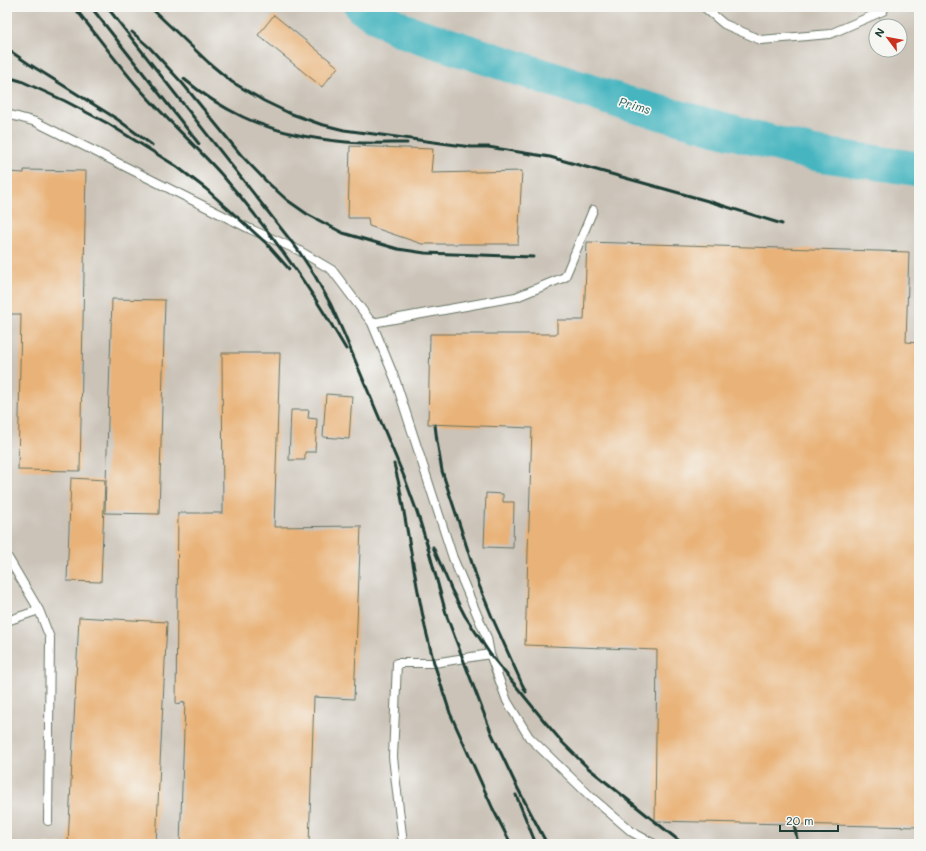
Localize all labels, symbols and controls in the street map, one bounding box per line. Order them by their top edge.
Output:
north arrow [868,18,908,58]
text: N [871,25,888,40]
water label: Prims [617,93,653,117]
scale bar [780,807,838,833]
text: 20 m [786,812,814,828]

